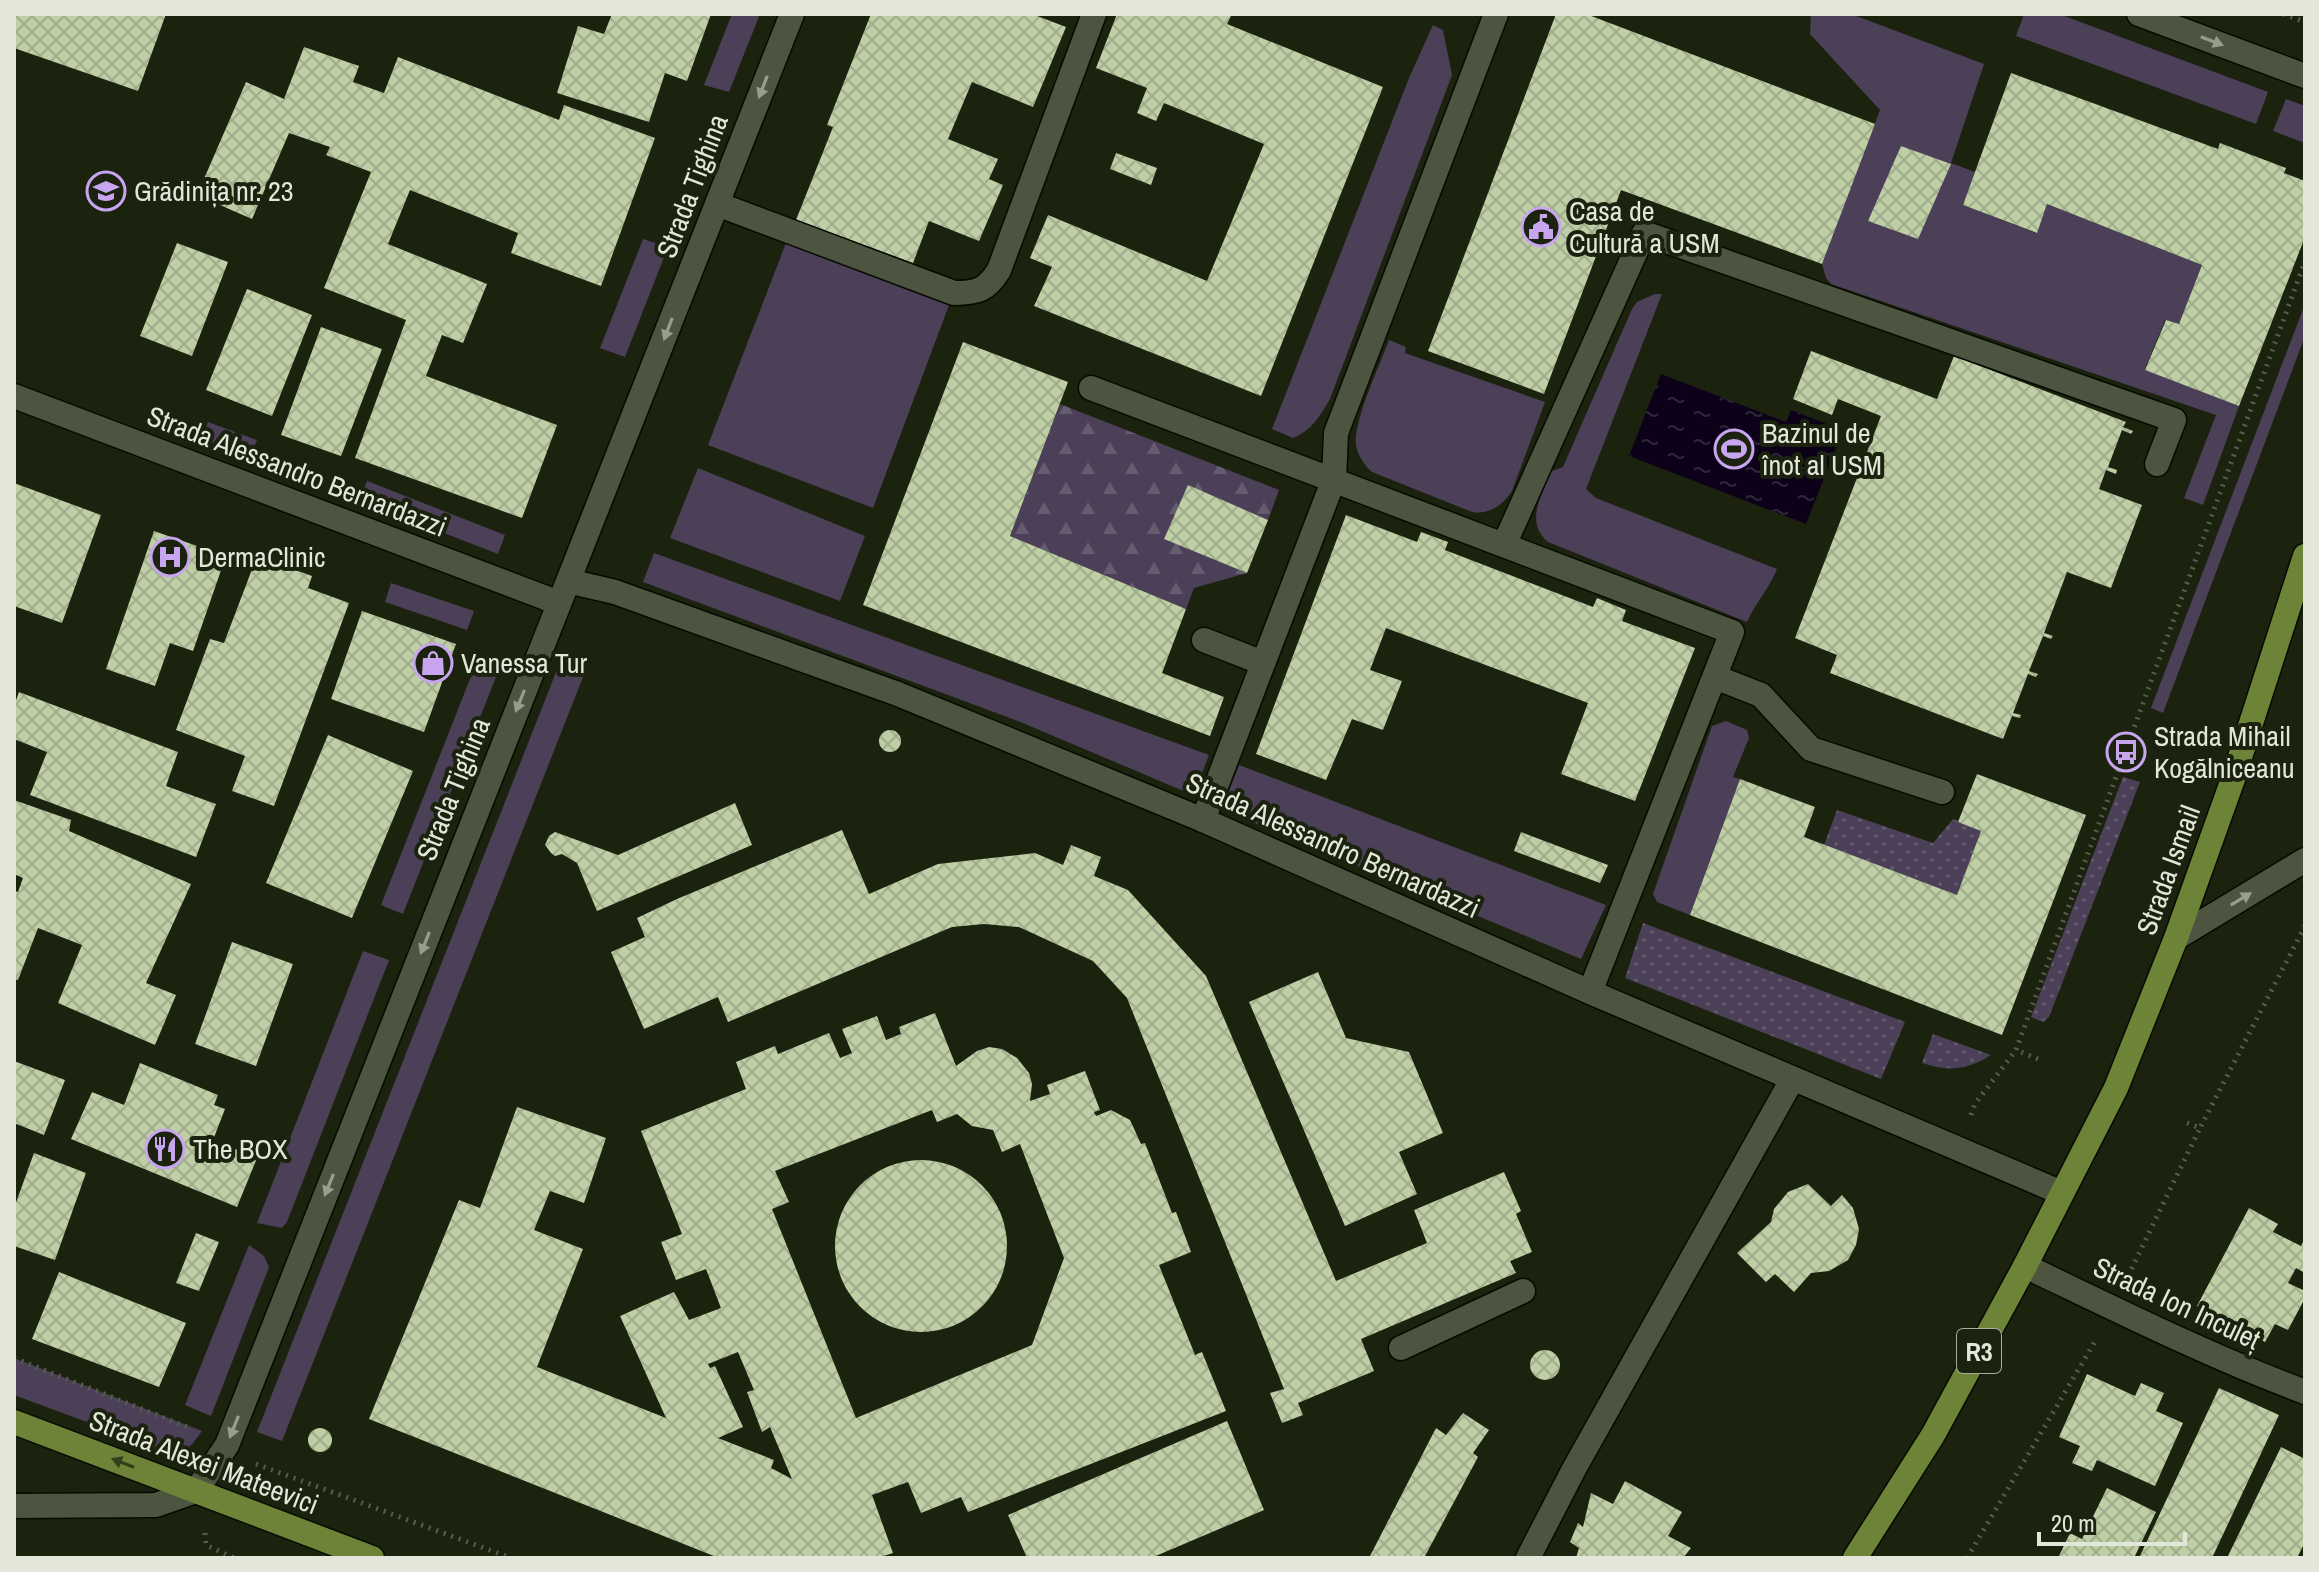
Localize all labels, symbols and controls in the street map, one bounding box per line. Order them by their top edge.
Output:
one-way arrow [2200,35,2224,48]
one-way arrow [756,75,769,99]
street label: Strada Tighina [647,108,737,263]
school or university icon: Grădinița nr. 23 [85,170,127,212]
place label: Grădinița nr. 23 [134,172,294,210]
place label: Casa de Cultură a USM [1569,192,1720,262]
public building icon: Casa de Cultură a USM [1520,206,1562,248]
one-way arrow [661,317,674,341]
street label: Strada Alessandro Bernardazzi [142,396,452,546]
place label: Bazinul de înot al USM [1761,414,1882,484]
sports icon: Bazinul de înot al USM [1713,428,1755,470]
hospital icon: DermaClinic [149,536,191,578]
place label: DermaClinic [198,538,326,576]
shop icon: Vanessa Tur [412,642,454,684]
place label: Vanessa Tur [461,644,587,682]
one-way arrow [513,689,526,713]
street label: Strada Tighina [407,712,499,866]
place label: Strada Mihail Kogălniceanu [2154,717,2294,787]
bus stop icon: Strada Mihail Kogălniceanu [2105,731,2147,773]
street label: Strada Alessandro Bernardazzi [1180,763,1486,927]
street label: Strada Ismail [2127,800,2209,940]
one-way arrow [2230,892,2252,906]
one-way arrow [418,931,431,955]
restaurant icon: The BOX [144,1128,186,1170]
place label: The BOX [193,1130,288,1168]
one-way arrow [322,1173,335,1197]
street label: Strada Ion Inculeț [2087,1248,2267,1358]
road number: R3 [1957,1329,2001,1373]
street label: Strada Alexei Mateevici [84,1401,324,1523]
one-way arrow [227,1415,240,1439]
one-way arrow [111,1456,135,1469]
scale bar [2039,1496,2185,1546]
text: 20 m [2051,1507,2095,1539]

